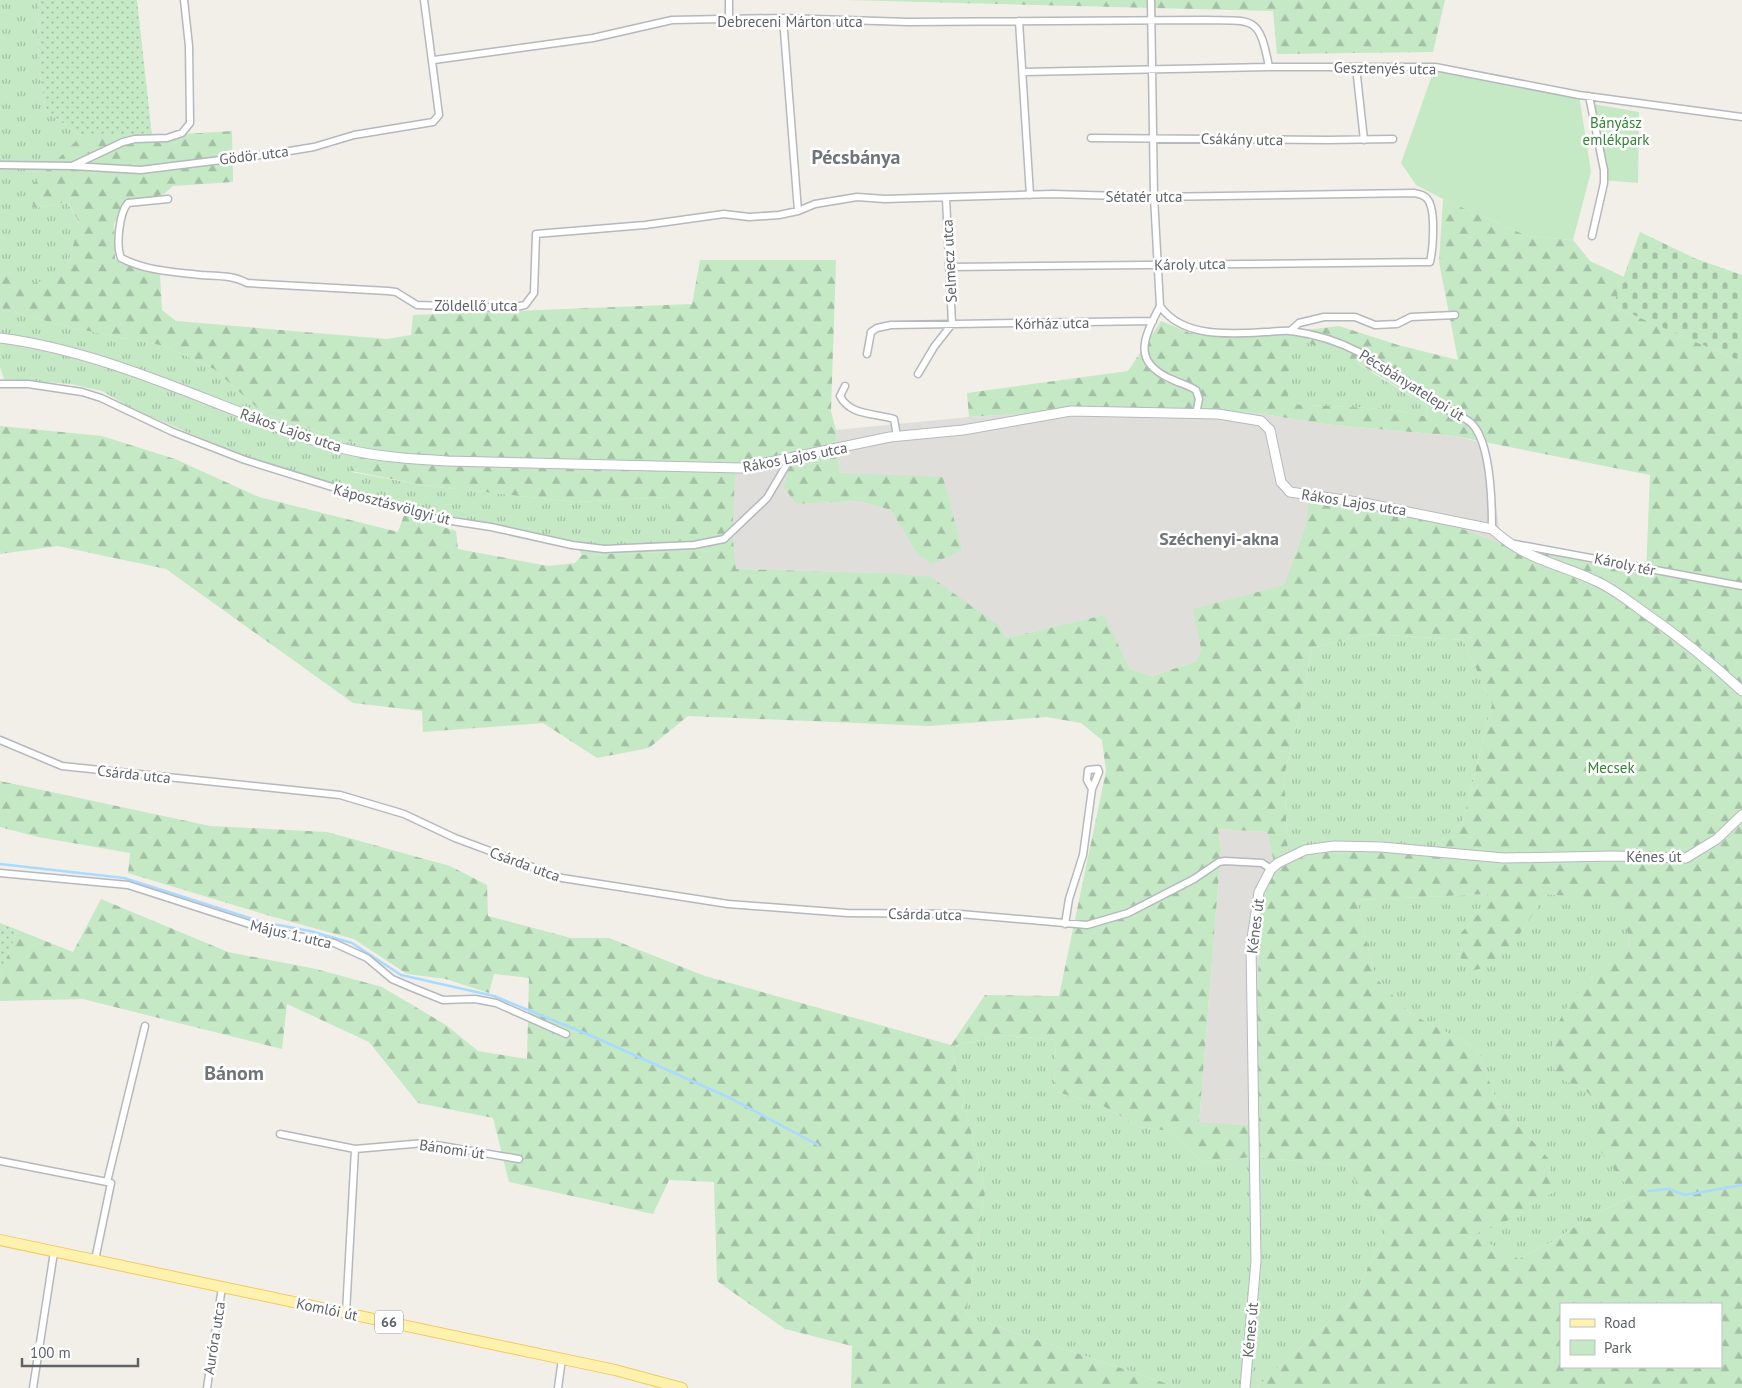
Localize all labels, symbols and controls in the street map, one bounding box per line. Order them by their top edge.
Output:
street label: Debreceni Márton utca [717,12,863,31]
street label: Gesztenyés utca [1334,58,1436,78]
park label: Bányász emlékpark [1583,113,1650,149]
street label: Csákány utca [1201,129,1283,149]
street label: Gödör utca [218,141,290,169]
district label: Pécsbánya [812,144,901,170]
street label: Sétatér utca [1106,187,1182,206]
street label: Selmecz utca [937,219,961,303]
street label: Károly utca [1154,254,1226,274]
street label: Zöldellő utca [434,296,518,315]
street label: Kórház utca [1014,313,1090,333]
street label: Pécsbányatelepi út [1356,345,1468,425]
street label: Rákos Lajos utca [238,404,344,456]
street label: Rákos Lajos utca [741,438,849,476]
street label: Káposztásvölgyi út [331,479,453,529]
street label: Rákos Lajos utca [1300,484,1408,520]
district label: Széchenyi-akna [1159,527,1279,550]
street label: Károly tér [1593,548,1657,580]
park label: Mecsek [1587,758,1635,777]
street label: Csárda utca [96,761,172,787]
street label: Csárda utca [487,842,563,886]
street label: Kénes út [1626,847,1682,866]
street label: Kénes út [1242,897,1268,955]
street label: Csárda utca [888,904,962,924]
street label: Május 1. utca [248,915,334,953]
district label: Bánom [204,1060,264,1086]
street label: Bánomi út [418,1135,486,1163]
street label: Komlói út [295,1293,359,1325]
street label: Auróra utca [199,1300,229,1376]
street label: Kénes út [1238,1302,1262,1358]
legend [1560,1303,1722,1368]
road number: 66 [375,1310,403,1334]
text: Road [1604,1313,1636,1332]
scale bar [22,1336,139,1368]
text: Park [1604,1338,1632,1357]
text: 100 m [30,1343,71,1362]

